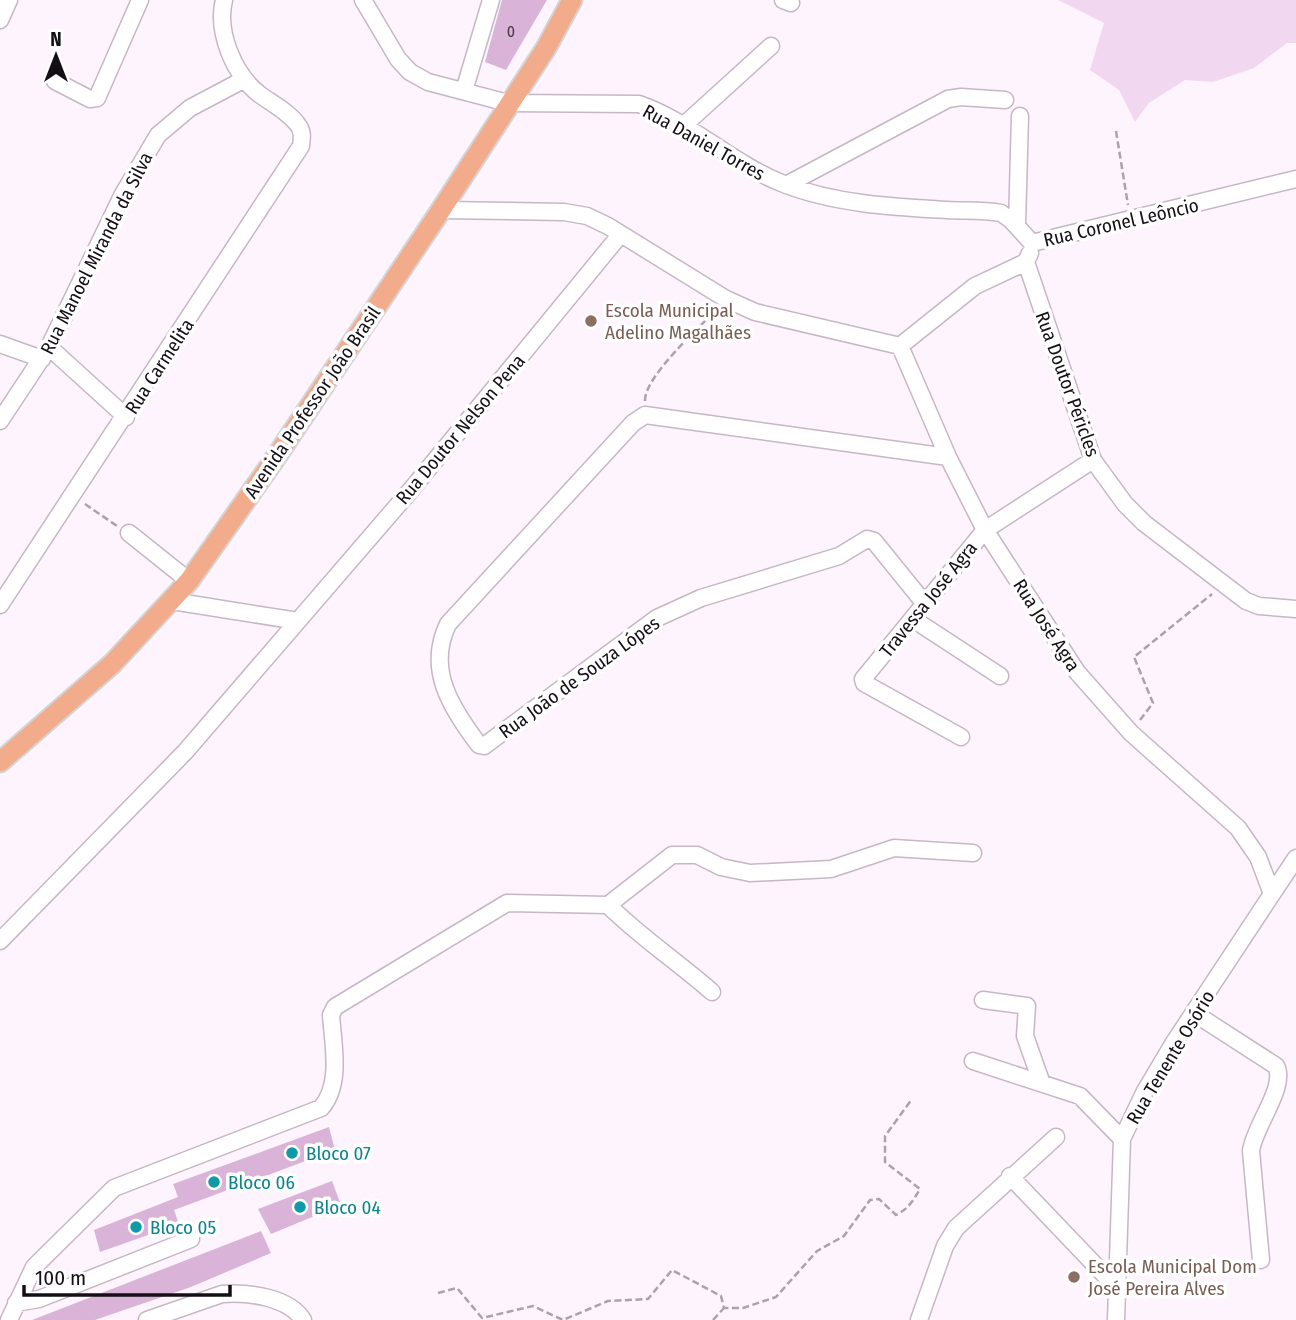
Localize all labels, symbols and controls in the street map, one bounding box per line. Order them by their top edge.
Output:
north arrow [21,21,91,91]
house number: 0 [507,22,515,41]
text: N [50,28,62,51]
street label: Rua Daniel Torres [639,99,769,185]
street label: Rua Manoel Miranda da Silva [35,148,158,358]
street label: Rua Coronel Leôncio [1041,193,1201,252]
place label: Escola Municipal Adelino Magalhães [605,299,751,344]
street label: Avenida Professor João Brasil [240,302,385,503]
street label: Rua Doutor Péricles [1031,308,1104,460]
marker: Escola Municipal Adelino Magalhães [583,313,599,329]
street label: Rua Carmelita [120,314,199,418]
street label: Rua Doutor Nelson Pena [391,350,530,509]
street label: Travessa José Agra [875,537,982,662]
street label: Rua José Agra [1008,575,1085,676]
street label: Rua João de Souza Lópes [495,611,664,743]
street label: Rua Tenente Osório [1121,986,1219,1128]
place label: Bloco 07 [306,1142,371,1165]
marker: Bloco 07 [284,1145,300,1161]
place label: Bloco 06 [228,1171,295,1194]
marker: Bloco 06 [206,1174,222,1190]
place label: Bloco 04 [314,1196,381,1219]
marker: Bloco 04 [292,1199,308,1215]
place label: Bloco 05 [150,1216,216,1239]
marker: Bloco 05 [128,1219,144,1235]
scale bar [24,1254,231,1298]
place label: Escola Municipal Dom José Pereira Alves [1088,1255,1257,1300]
text: 100 m [35,1265,86,1291]
marker: Escola Municipal Dom José Pereira Alves [1066,1269,1082,1285]

